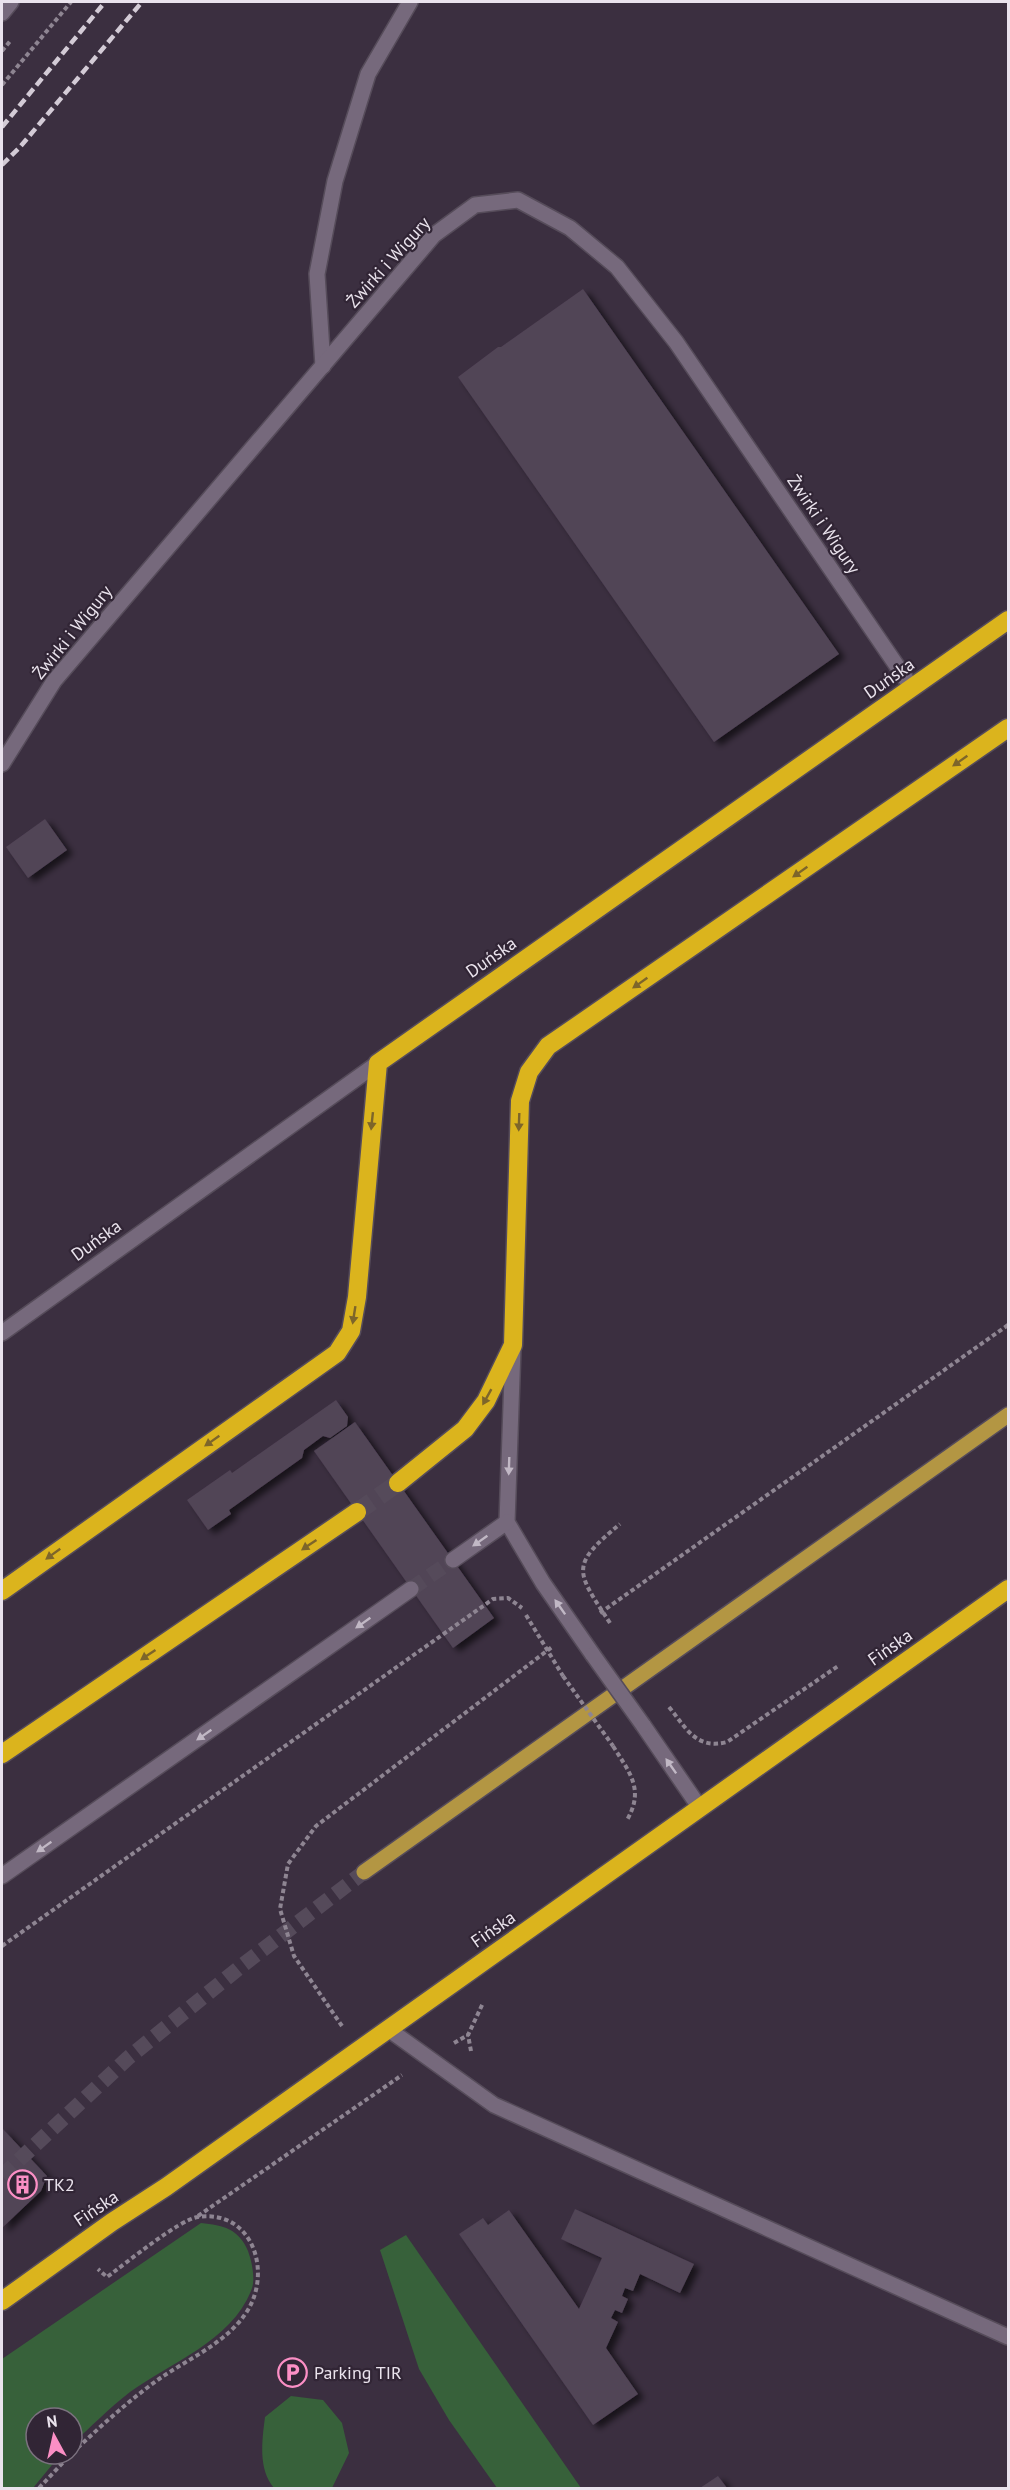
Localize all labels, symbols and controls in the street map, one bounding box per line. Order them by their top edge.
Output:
street label: Żwirki i Wigury [341,211,435,312]
street label: Żwirki i Wigury [782,470,866,578]
street label: Żwirki i Wigury [27,580,117,684]
street label: Duńska [859,652,919,704]
one-way arrow [953,755,969,767]
one-way arrow [792,866,808,877]
street label: Duńska [461,931,521,983]
one-way arrow [632,977,648,989]
one-way arrow [367,1112,377,1131]
one-way arrow [515,1113,524,1132]
street label: Duńska [66,1214,126,1266]
one-way arrow [349,1306,358,1325]
one-way arrow [482,1389,492,1406]
one-way arrow [205,1435,221,1447]
one-way arrow [504,1457,513,1476]
one-way arrow [472,1535,488,1546]
one-way arrow [301,1539,317,1551]
one-way arrow [45,1547,60,1559]
one-way arrow [554,1599,566,1615]
one-way arrow [356,1617,372,1629]
street label: Fińska [863,1623,917,1671]
one-way arrow [139,1649,156,1660]
one-way arrow [196,1729,212,1741]
one-way arrow [665,1759,677,1775]
one-way arrow [36,1841,52,1853]
street label: Fińska [466,1905,520,1953]
building icon: TK2 [7,2168,39,2200]
place label: TK2 [44,2173,75,2196]
street label: Fińska [69,2185,123,2231]
parking icon: Parking TIR [277,2356,309,2388]
place label: Parking TIR [314,2361,402,2384]
north arrow [24,2406,84,2466]
text: N [45,2411,59,2432]

